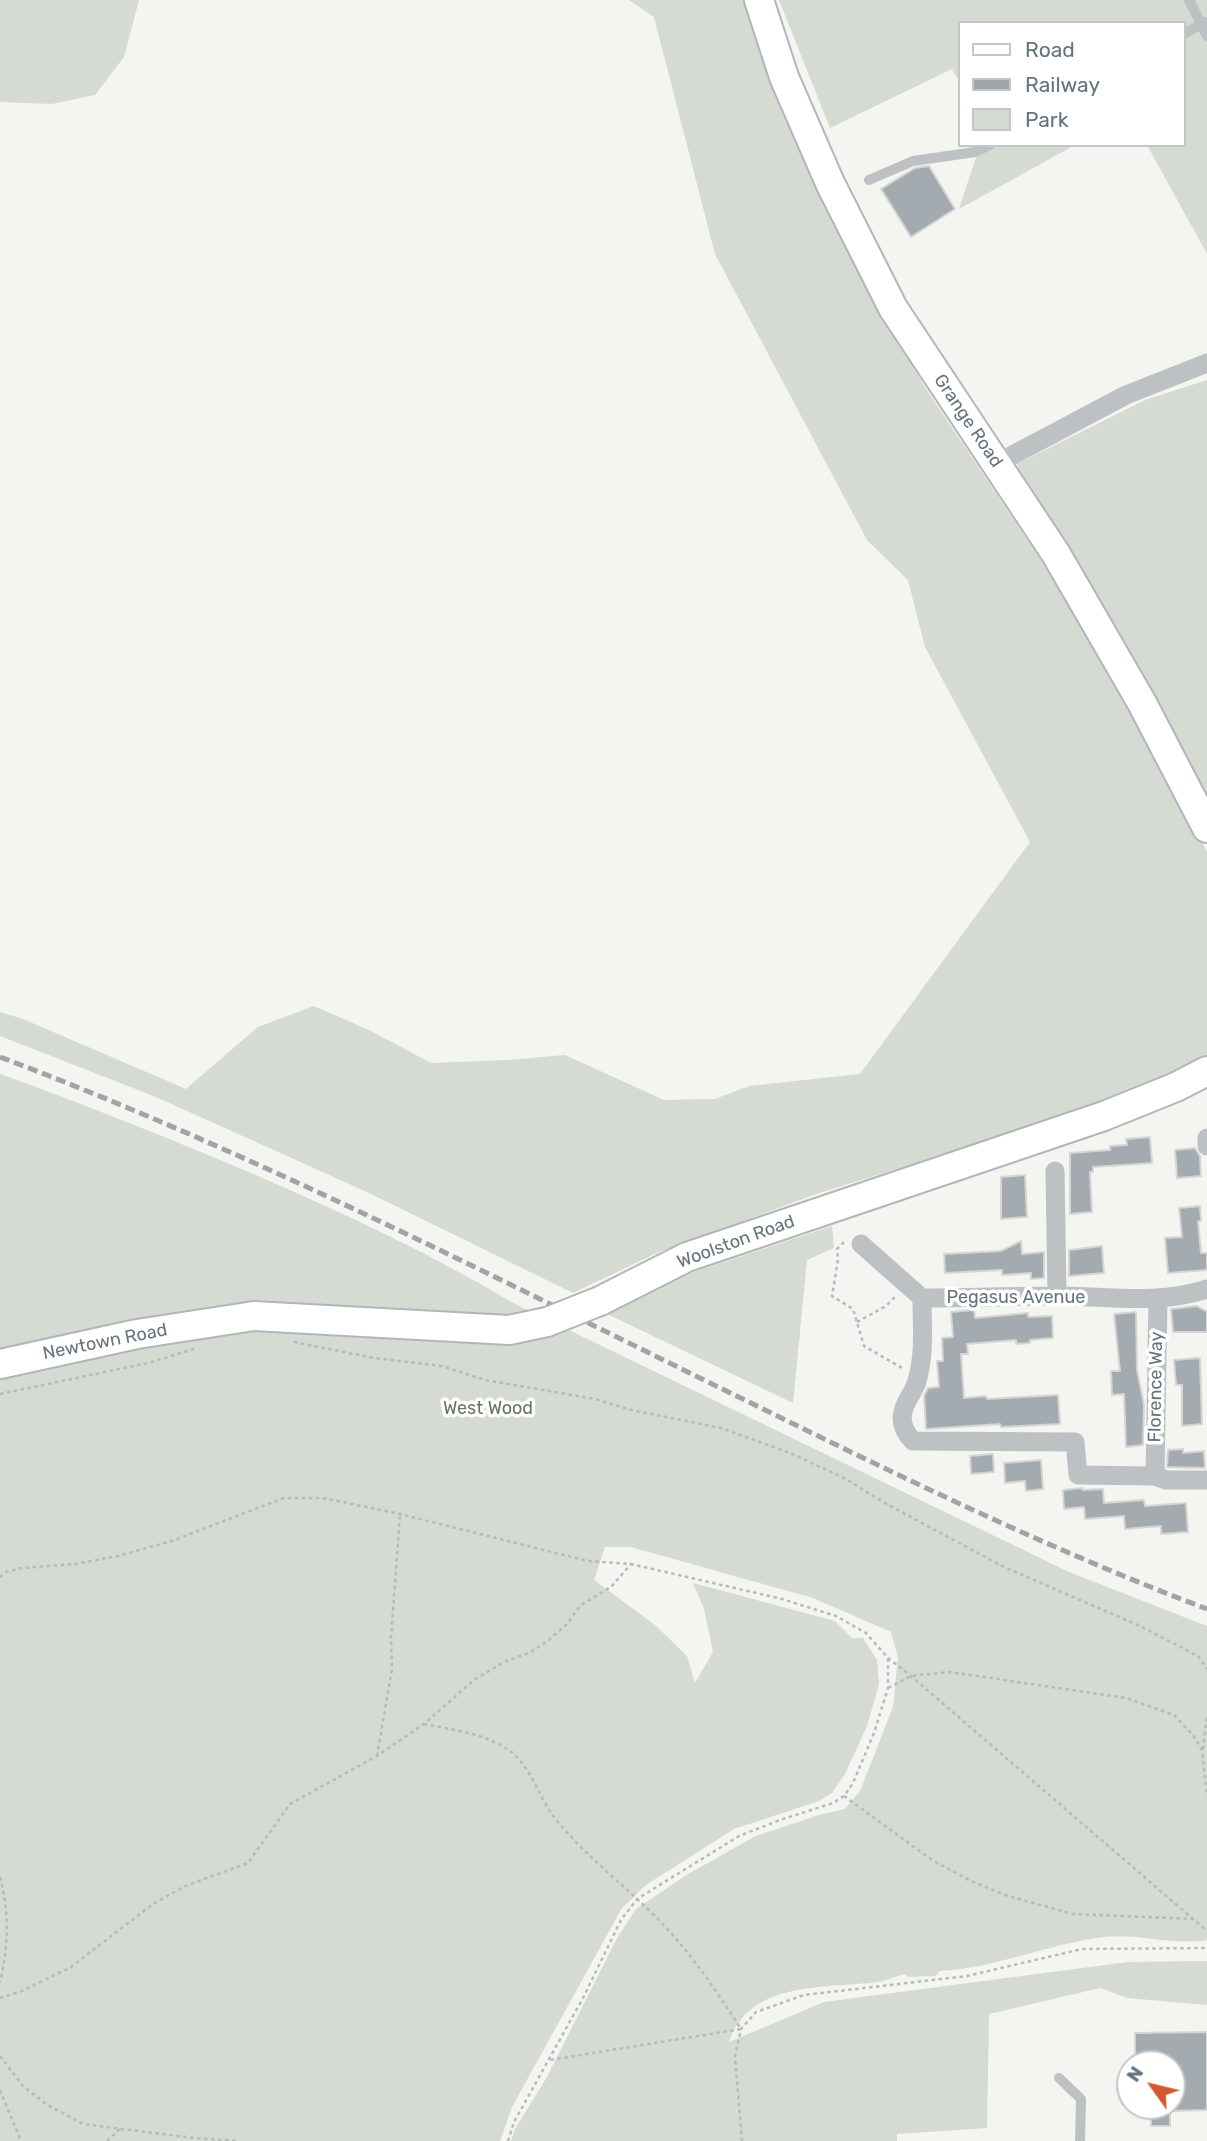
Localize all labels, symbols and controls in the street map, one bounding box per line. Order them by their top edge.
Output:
legend [958,21,1186,147]
text: Road [1025,37,1075,62]
text: Railway [1025,72,1100,97]
text: Park [1025,107,1069,132]
street label: Grange Road [929,370,1007,472]
street label: Woolston Road [674,1211,798,1273]
street label: Pegasus Avenue [947,1287,1085,1309]
street label: Newtown Road [41,1319,169,1365]
street label: Florence Way [1144,1331,1168,1443]
park label: West Wood [443,1398,533,1420]
north arrow [1116,2050,1186,2120]
text: N [1121,2062,1148,2086]

